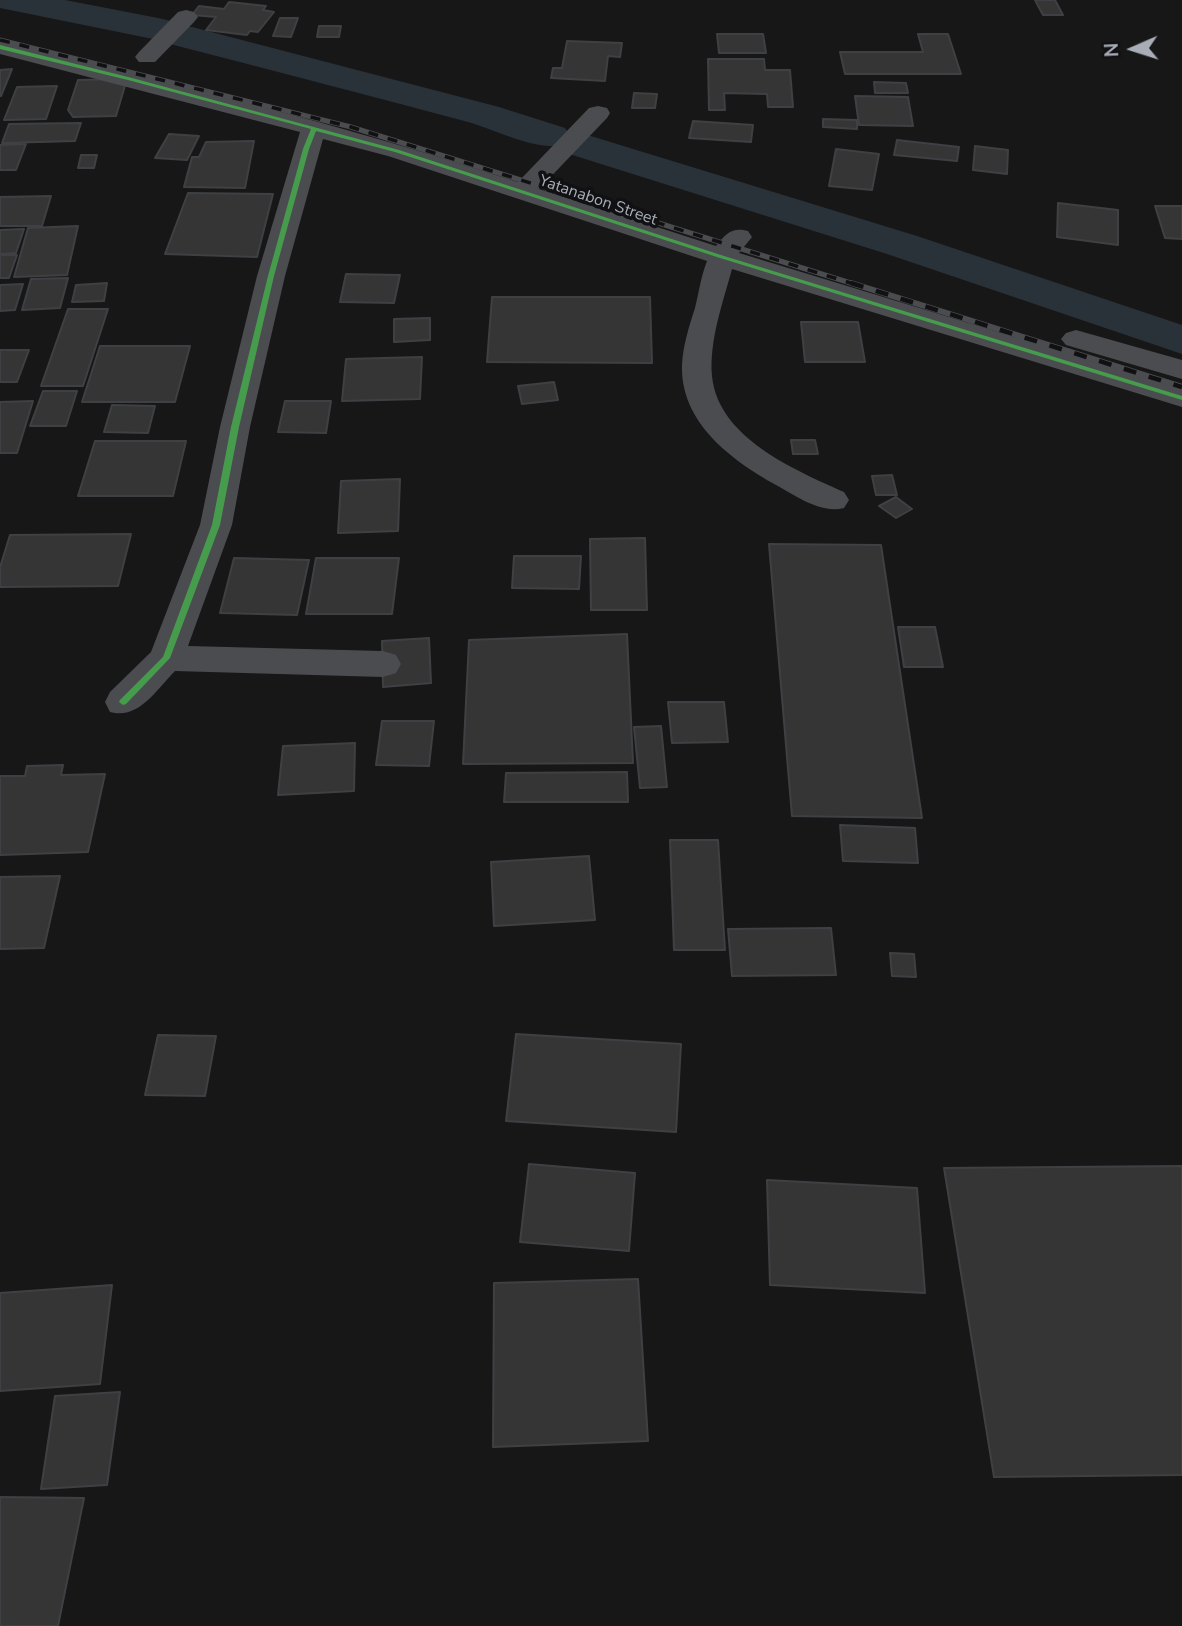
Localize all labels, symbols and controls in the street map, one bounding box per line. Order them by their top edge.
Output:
north arrow [1098,14,1168,84]
text: N [1099,42,1125,58]
street label: Yatanabon Street [536,172,660,230]

